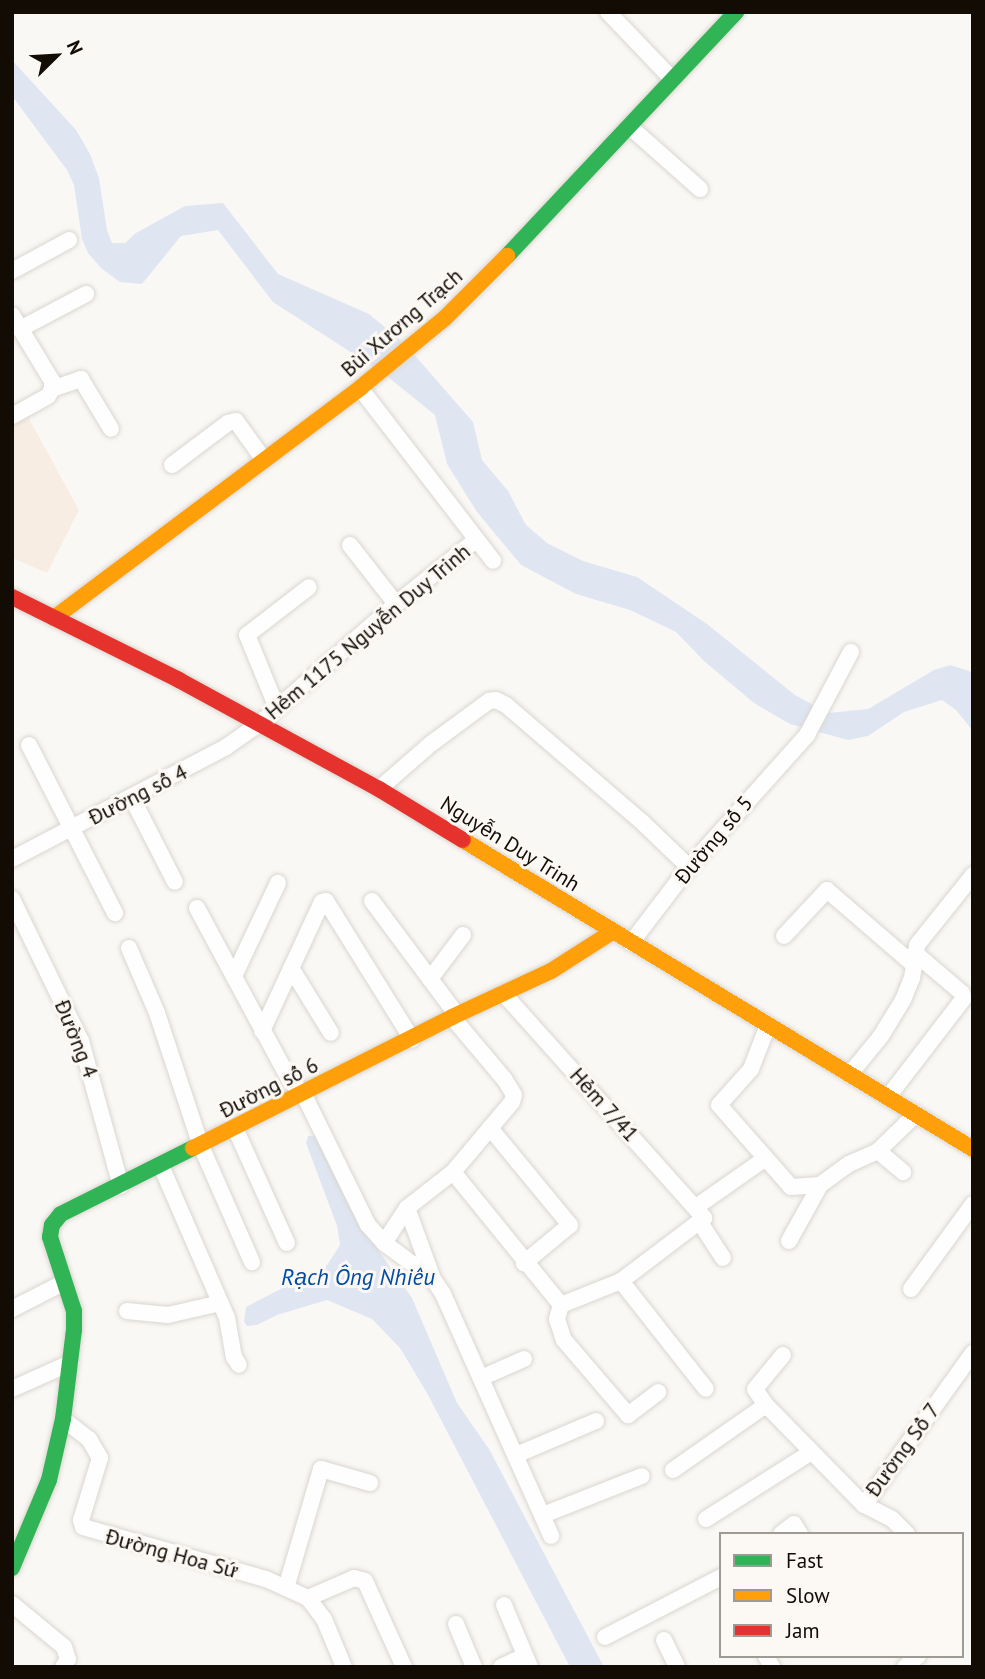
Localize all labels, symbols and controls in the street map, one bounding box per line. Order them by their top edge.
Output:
north arrow [21,21,91,91]
text: N [62,37,89,58]
street label: Bùi Xương Trạch [336,263,468,383]
street label: Hẻm 1175 Nguyễn Duy Trinh [260,539,476,725]
street label: Đường số 4 [85,759,191,831]
street label: Nguyễn Duy Trinh [435,791,585,897]
street label: Đường số 5 [670,791,758,889]
street label: Đường 4 [49,997,103,1081]
street label: Đường số 6 [216,1052,322,1124]
street label: Hẻm 7/41 [564,1063,644,1147]
water label: Rạch Ông Nhiêu [281,1263,435,1291]
street label: Đường Số 7 [861,1398,945,1502]
street label: Đường Hoa Sứ [103,1524,241,1584]
legend [719,1532,964,1658]
text: Fast [786,1547,823,1574]
text: Slow [786,1582,830,1609]
text: Jam [786,1617,820,1644]

